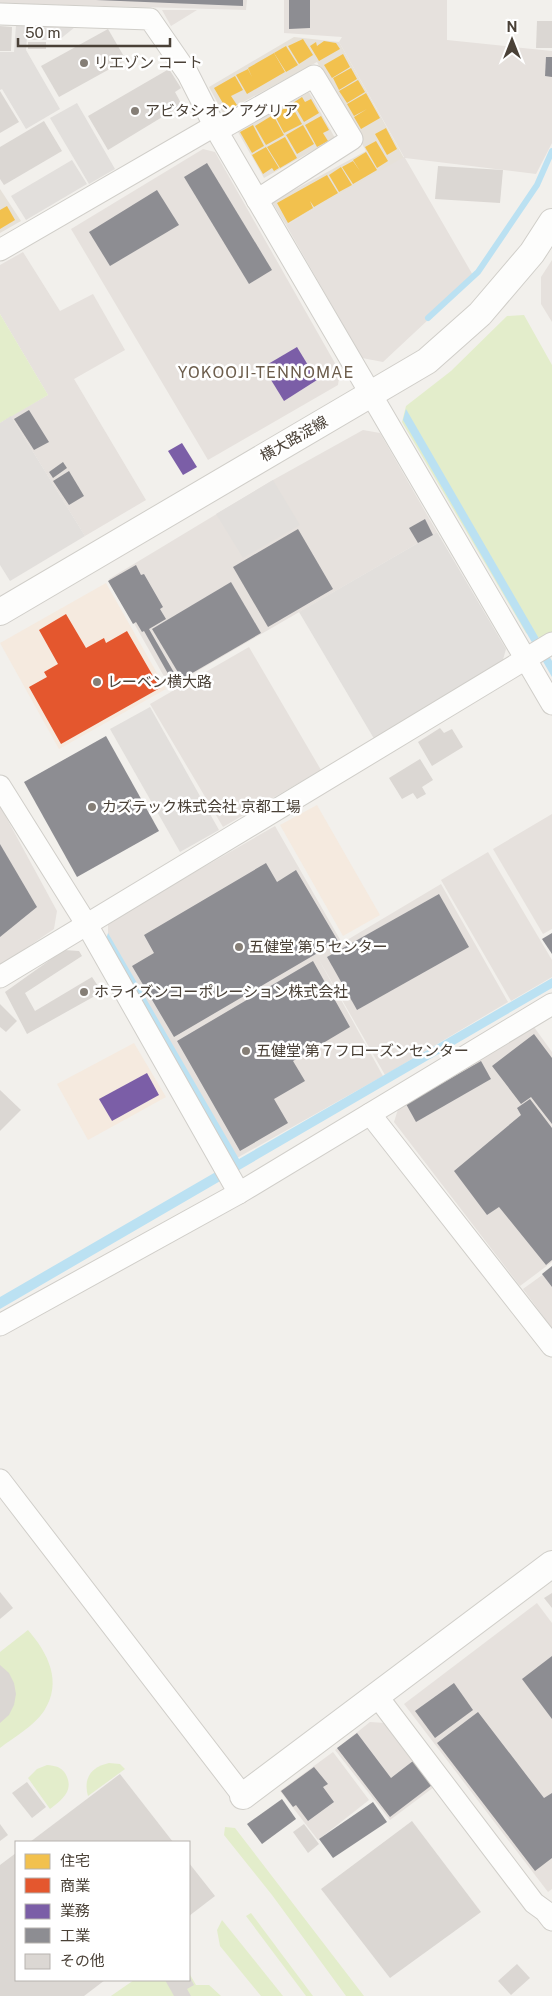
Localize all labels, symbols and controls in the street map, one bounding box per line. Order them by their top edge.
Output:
scale bar [18,15,170,47]
north arrow [487,15,537,65]
text: N [507,19,517,35]
text: 50 m [25,24,60,41]
place label: リエゾン コート [94,54,203,71]
marker: リエゾン コート [78,57,90,69]
place label: アビタシオン アグリア [145,102,298,119]
marker: アビタシオン アグリア [129,105,141,117]
district label: YOKOOJI-TENNOMAE [178,363,354,382]
street label: 横大路淀線 [257,412,330,465]
place label: レーベン横大路 [107,673,212,690]
marker: レーベン横大路 [91,676,103,688]
place label: カズテック株式会社 京都工場 [102,798,301,815]
marker: カズテック株式会社 京都工場 [86,801,98,813]
place label: 五健堂 第５センター [249,938,388,955]
marker: 五健堂 第５センター [233,941,245,953]
place label: ホライズンコーポレーション株式会社 [94,983,348,1000]
marker: ホライズンコーポレーション株式会社 [78,986,90,998]
place label: 五健堂 第７フローズンセンター [256,1042,469,1059]
marker: 五健堂 第７フローズンセンター [240,1045,252,1057]
legend [15,1841,190,1981]
text: 住宅 [60,1852,90,1869]
text: 商業 [60,1877,90,1894]
text: 業務 [60,1902,90,1919]
text: 工業 [60,1927,90,1944]
text: その他 [60,1952,105,1969]

